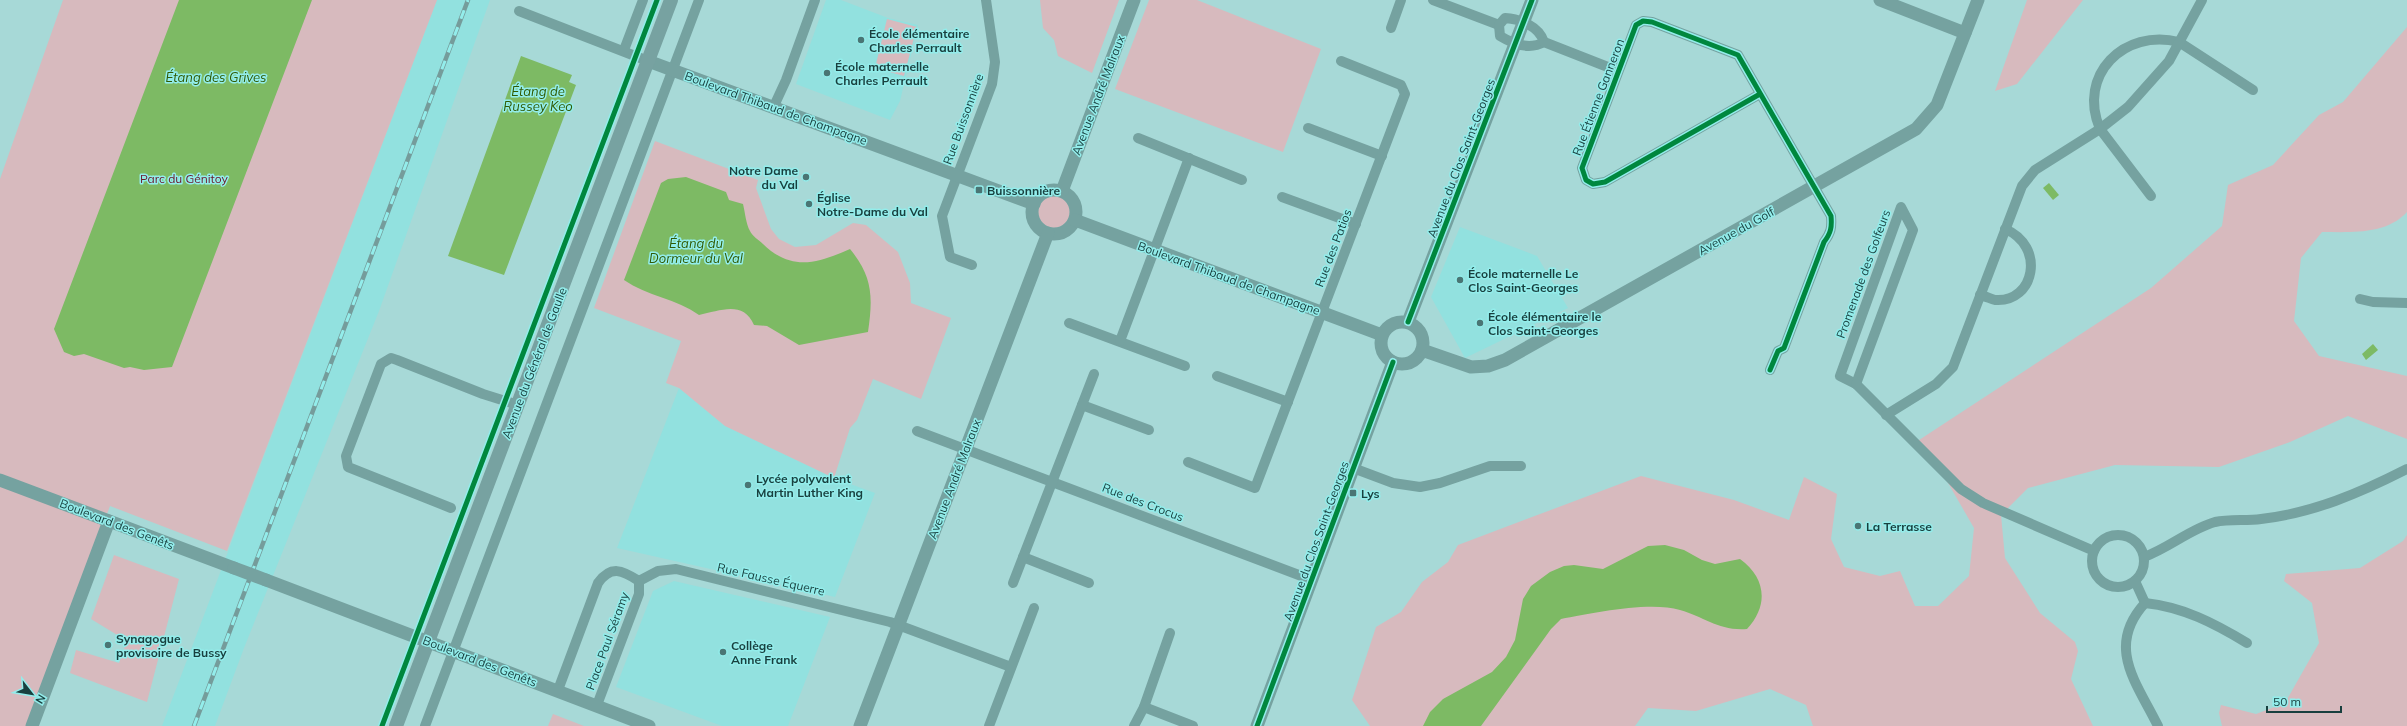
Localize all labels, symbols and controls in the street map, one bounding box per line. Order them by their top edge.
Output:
place label: École élémentaire Charles Perrault [869,26,970,55]
street label: Avenue André Malraux [1068,32,1128,157]
marker: École élémentaire Charles Perrault [856,35,866,45]
street label: Rue Étienne Ganneron [1569,36,1627,158]
place label: École maternelle Charles Perrault [835,59,929,88]
street label: Boulevard Thibaud de Champagne [683,68,869,148]
marker: École maternelle Charles Perrault [822,68,832,78]
water label: Étang des Grives [165,69,267,85]
street label: Rue Buissonnière [940,71,986,167]
street label: Avenue du Clos Saint-Georges [1424,76,1498,240]
water label: Étang de Russey Keo [503,83,573,114]
place label: Notre Dame du Val [729,163,798,192]
park label: Parc du Génitoy [140,171,229,186]
marker: Notre Dame du Val [801,172,811,182]
place label: Buissonnière [987,183,1060,198]
marker: Buissonnière [974,185,984,195]
place label: Église Notre-Dame du Val [817,190,928,219]
marker: Église Notre-Dame du Val [804,199,814,209]
street label: Avenue du Golf [1695,203,1778,258]
street label: Rue des Patios [1311,207,1355,289]
street label: Promenade des Golfeurs [1833,208,1893,340]
water label: Étang du Dormeur du Val [649,235,744,266]
street label: Boulevard Thibaud de Champagne [1136,238,1322,318]
place label: École maternelle Le Clos Saint-Georges [1468,266,1579,295]
marker: École maternelle Le Clos Saint-Georges [1455,275,1465,285]
street label: Avenue du Général de Gaulle [498,285,570,441]
place label: École élémentaire le Clos Saint-Georges [1488,309,1602,338]
marker: École élémentaire le Clos Saint-Georges [1475,318,1485,328]
street label: Avenue André Malraux [924,416,984,541]
street label: Avenue du Clos Saint-Georges [1280,459,1352,623]
place label: Lycée polyvalent Martin Luther King [756,471,863,500]
marker: Lycée polyvalent Martin Luther King [743,480,753,490]
street label: Rue des Crocus [1100,480,1186,524]
place label: Lys [1361,486,1380,501]
marker: Lys [1348,488,1358,498]
street label: Boulevard des Genêts [58,495,176,553]
place label: La Terrasse [1866,519,1932,534]
marker: La Terrasse [1853,521,1863,531]
street label: Rue Fausse Équerre [716,559,826,599]
street label: Place Paul Séramy [582,589,632,692]
place label: Synagogue provisoire de Bussy [116,631,227,660]
street label: Boulevard des Genêts [421,632,539,690]
place label: Collège Anne Frank [731,638,797,667]
marker: Synagogue provisoire de Bussy [103,640,113,650]
marker: Collège Anne Frank [718,647,728,657]
north arrow [12,674,52,714]
scale bar [2267,688,2341,714]
text: N [32,692,49,706]
text: 50 m [2273,694,2301,709]

